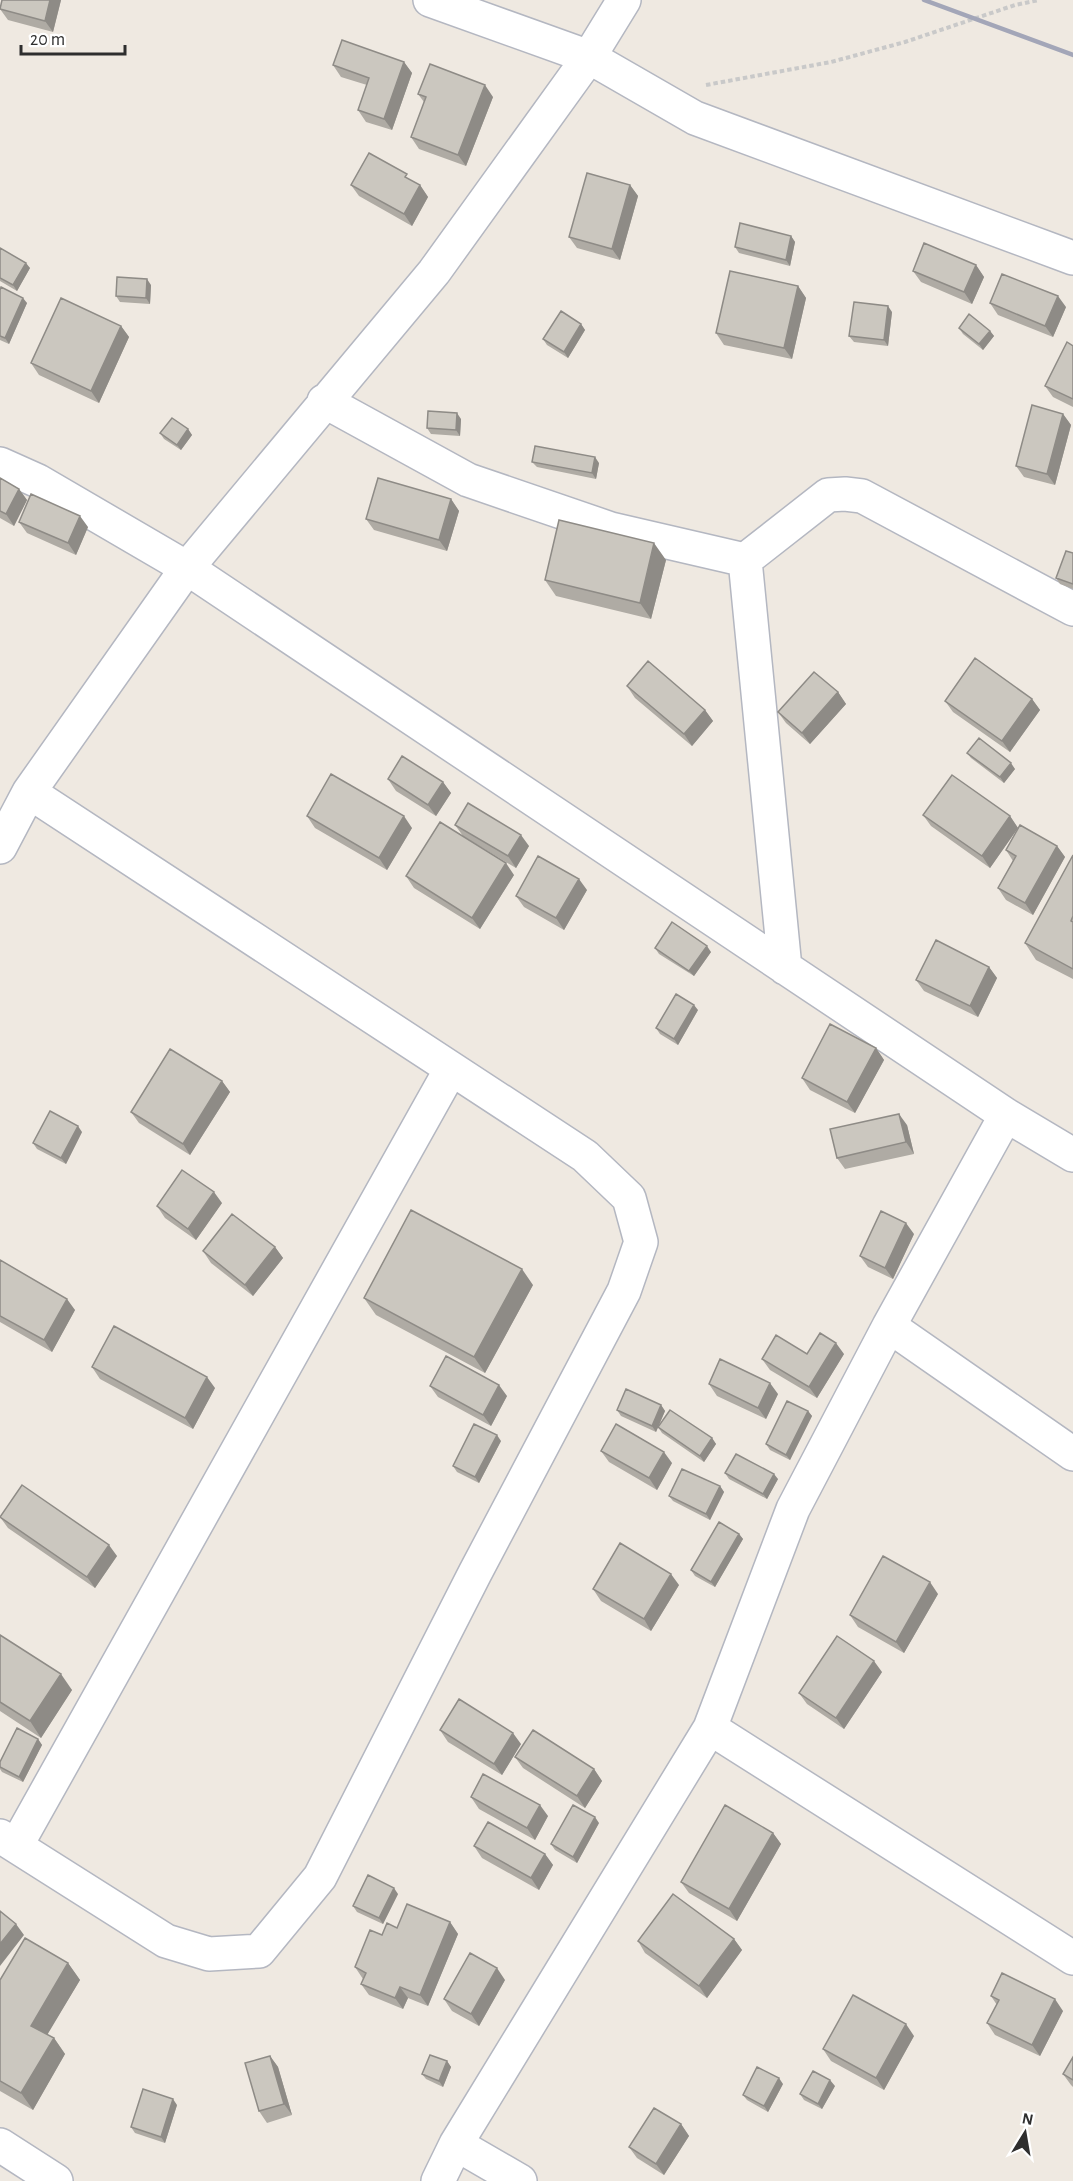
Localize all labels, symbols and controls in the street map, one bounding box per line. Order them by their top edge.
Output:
scale bar [21,18,124,56]
text: 20 m [30,31,65,49]
north arrow [995,2103,1055,2163]
text: N [1021,2110,1035,2128]

